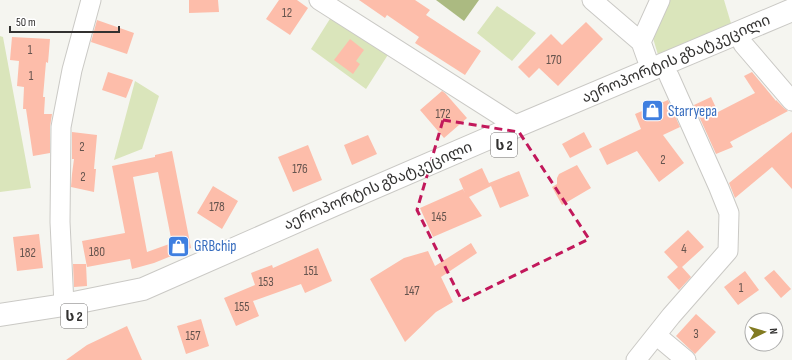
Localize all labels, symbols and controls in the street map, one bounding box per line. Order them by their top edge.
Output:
house number: 12 [282,5,292,21]
scale bar [10,8,119,34]
street label: აეროპორტის გზატკეცილი [579,11,773,107]
text: 50 m [16,15,36,30]
house number: 1 [28,42,33,58]
house number: 170 [546,52,562,68]
house number: 1 [29,68,34,84]
shop icon: Starryepa [639,98,665,124]
place label: Starryepa [668,102,717,121]
house number: 172 [435,106,451,122]
road number: ს 2 [491,133,517,157]
street label: აეროპორტის გზატკეცილი [281,138,475,234]
house number: 2 [79,139,85,155]
house number: 2 [660,152,666,168]
house number: 176 [292,161,308,177]
house number: 2 [80,169,86,185]
house number: 178 [209,199,225,215]
house number: 145 [431,209,447,225]
shop icon: GRBchip [165,233,191,259]
place label: GRBchip [194,237,237,256]
house number: 4 [681,241,687,257]
house number: 180 [89,244,105,260]
house number: 182 [20,245,36,261]
house number: 151 [304,263,319,279]
house number: 153 [258,274,274,290]
house number: 1 [739,280,744,296]
house number: 147 [404,283,420,299]
house number: 155 [235,299,249,315]
road number: ს 2 [61,304,87,328]
north arrow [744,312,784,352]
house number: 3 [693,326,699,342]
house number: 157 [186,328,201,344]
text: N [767,328,780,335]

